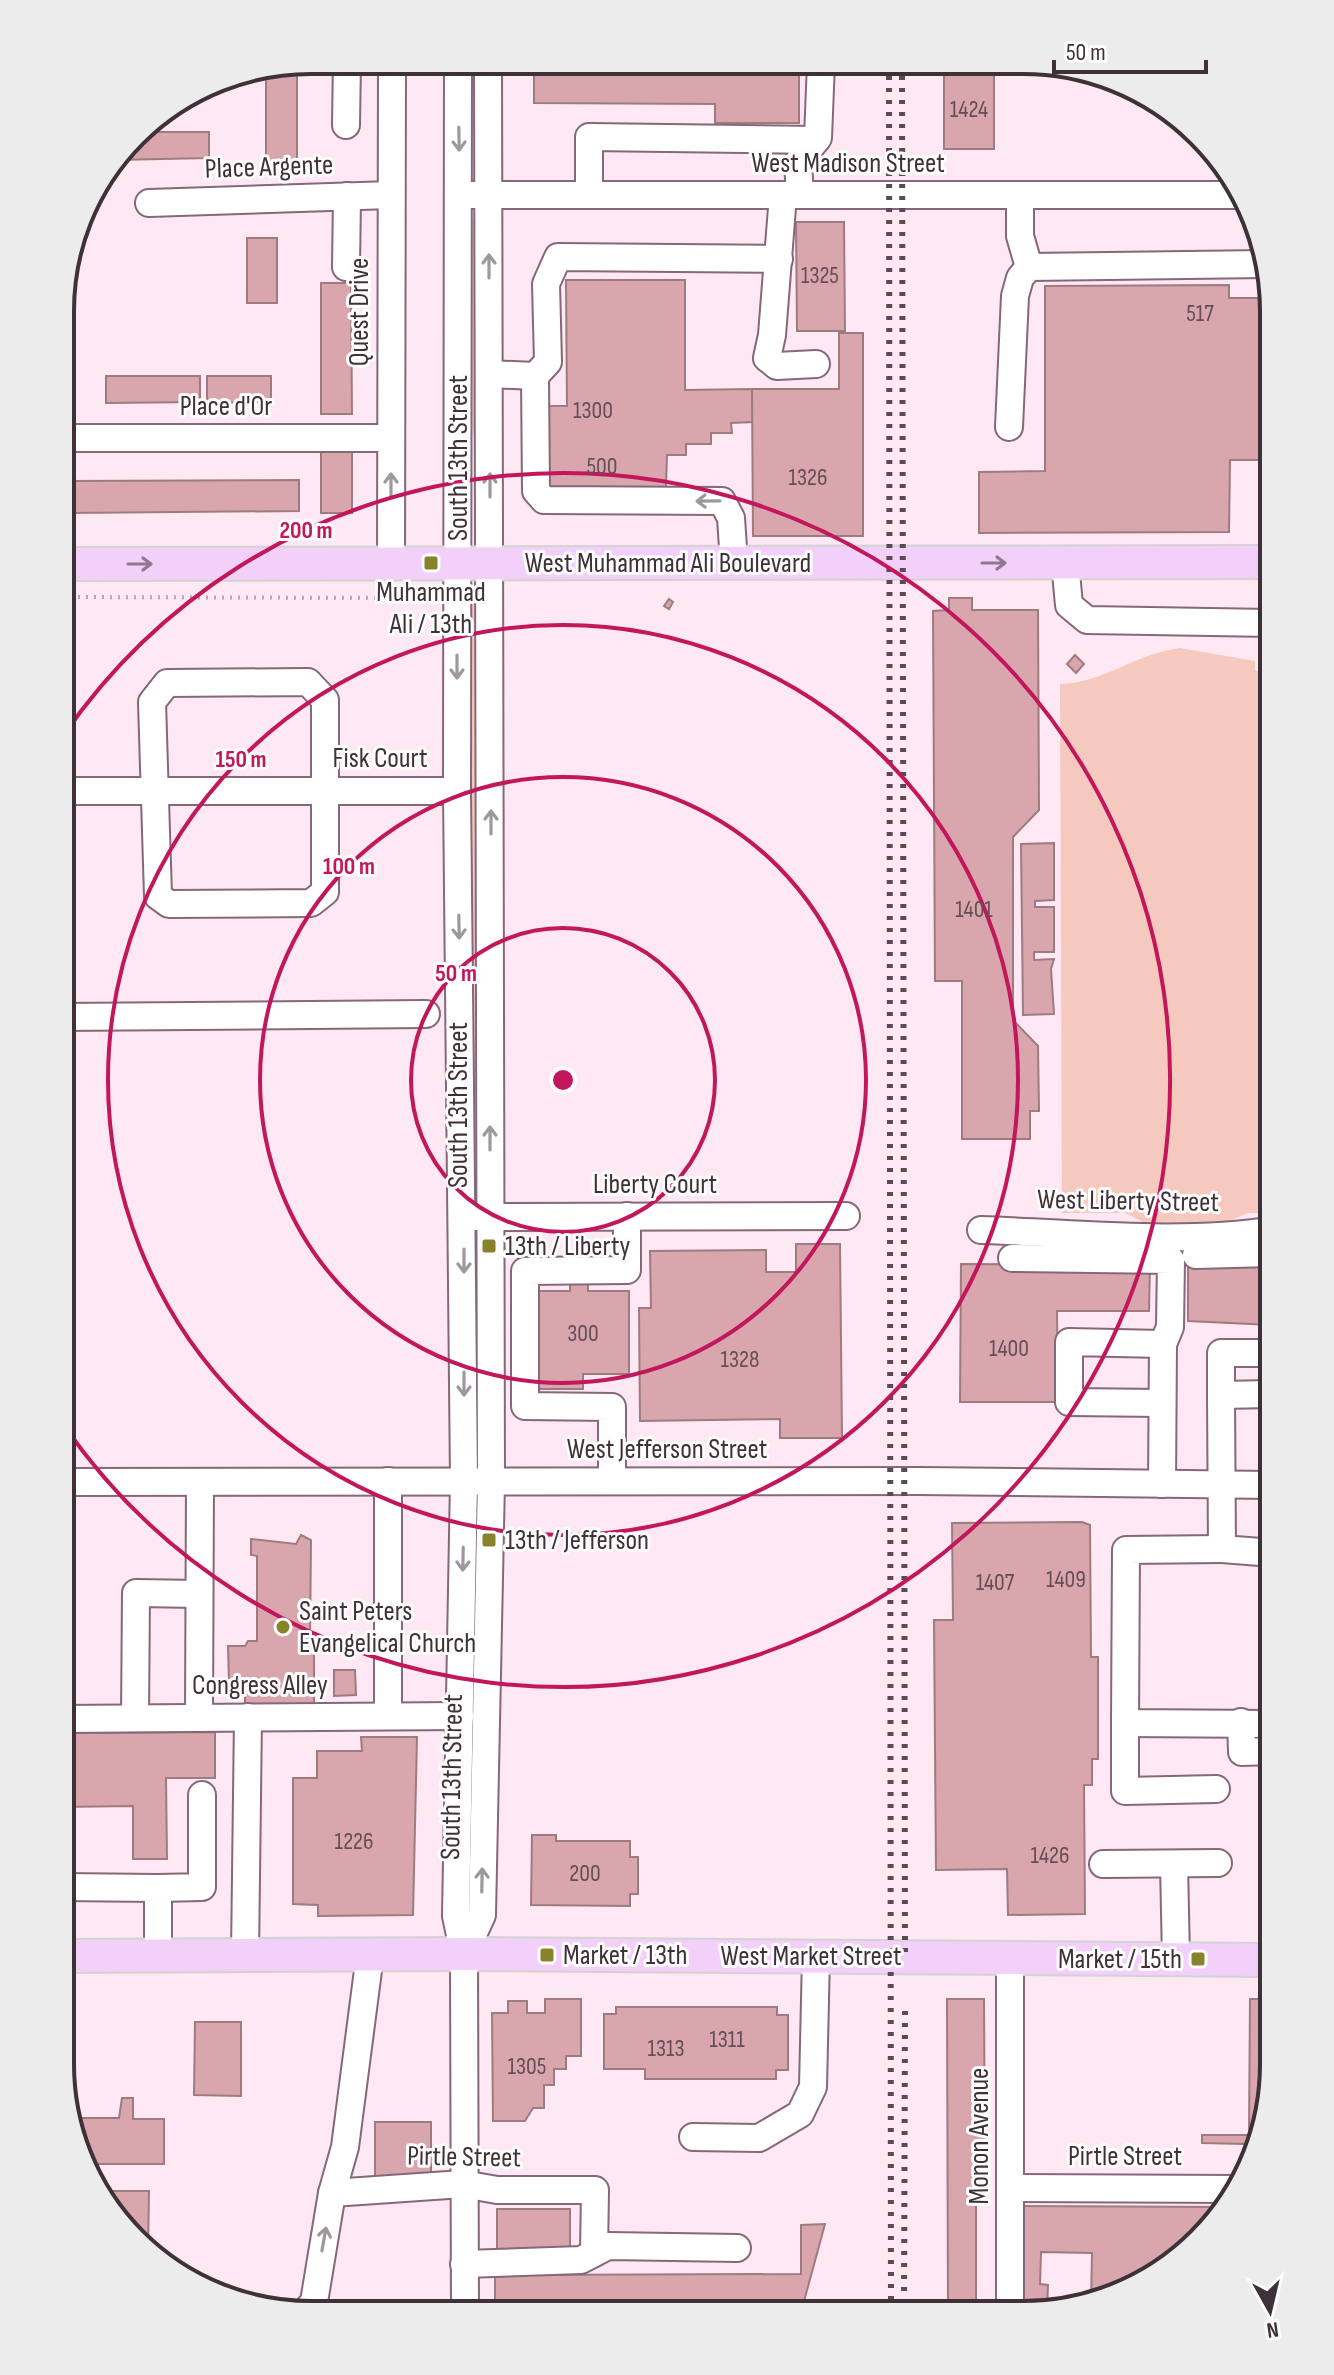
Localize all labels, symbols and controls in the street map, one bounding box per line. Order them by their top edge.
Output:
scale bar [1054,24,1206,74]
text: 50 m [1066,38,1106,67]
house number: 1424 [950,95,988,124]
one-way arrow [452,125,467,152]
street label: West Madison Street [751,147,945,180]
street label: Place Argente [204,148,334,186]
one-way arrow [481,253,497,280]
street label: Quest Drive [343,258,376,366]
house number: 1325 [801,261,839,290]
house number: 517 [1186,299,1214,328]
street label: South 13th Street [442,375,475,541]
street label: Place d'Or [180,390,272,423]
house number: 1300 [573,396,613,425]
house number: 500 [586,452,618,481]
house number: 1326 [789,463,827,492]
one-way arrow [383,472,399,499]
one-way arrow [482,472,498,499]
one-way arrow [695,494,722,509]
text: 200 m [279,516,333,545]
street label: West Muhammad Ali Boulevard [525,547,811,580]
marker: Muhammad Ali / 13th [422,554,440,572]
one-way arrow [980,555,1007,571]
one-way arrow [126,556,153,572]
place label: Muhammad Ali / 13th [376,576,486,641]
one-way arrow [449,653,465,680]
street label: Fisk Court [332,742,428,775]
text: 150 m [215,745,267,774]
one-way arrow [483,809,499,836]
text: 100 m [323,852,375,881]
house number: 1401 [955,895,993,924]
one-way arrow [451,913,467,940]
text: 50 m [435,959,477,988]
street label: South 13th Street [442,1022,475,1188]
centre of rings [549,1066,577,1094]
one-way arrow [482,1125,498,1152]
street label: Liberty Court [593,1168,717,1201]
street label: West Liberty Street [1037,1183,1219,1219]
place label: 13th / Liberty [505,1230,631,1263]
marker: 13th / Liberty [480,1237,498,1255]
one-way arrow [456,1247,472,1274]
house number: 300 [567,1319,599,1348]
house number: 1400 [989,1334,1029,1363]
house number: 1328 [721,1345,759,1374]
one-way arrow [456,1370,472,1397]
street label: West Jefferson Street [567,1433,767,1466]
place label: 13th / Jefferson [505,1524,649,1557]
marker: 13th / Jefferson [480,1531,498,1549]
one-way arrow [455,1545,471,1572]
house number: 1409 [1046,1565,1086,1594]
house number: 1407 [976,1568,1015,1597]
place label: Saint Peters Evangelical Church [299,1595,476,1660]
marker: Saint Peters Evangelical Church [274,1618,292,1636]
street label: Congress Alley [192,1669,328,1702]
street label: South 13th Street [434,1694,470,1860]
house number: 1226 [335,1827,373,1856]
house number: 1426 [1031,1841,1069,1870]
house number: 200 [569,1859,601,1888]
one-way arrow [475,1867,490,1894]
place label: Market / 13th [563,1939,688,1972]
street label: West Market Street [721,1940,902,1973]
place label: Market / 15th [1058,1943,1182,1976]
marker: Market / 13th [538,1946,556,1964]
marker: Market / 15th [1189,1950,1207,1968]
house number: 1311 [709,2025,745,2054]
house number: 1313 [648,2034,684,2063]
house number: 1305 [508,2052,546,2081]
street label: Monon Avenue [963,2068,996,2204]
street label: Pirtle Street [407,2140,521,2174]
street label: Pirtle Street [1068,2140,1182,2173]
one-way arrow [318,2227,333,2252]
north arrow [1230,2271,1310,2351]
text: N [1265,2315,1280,2344]

